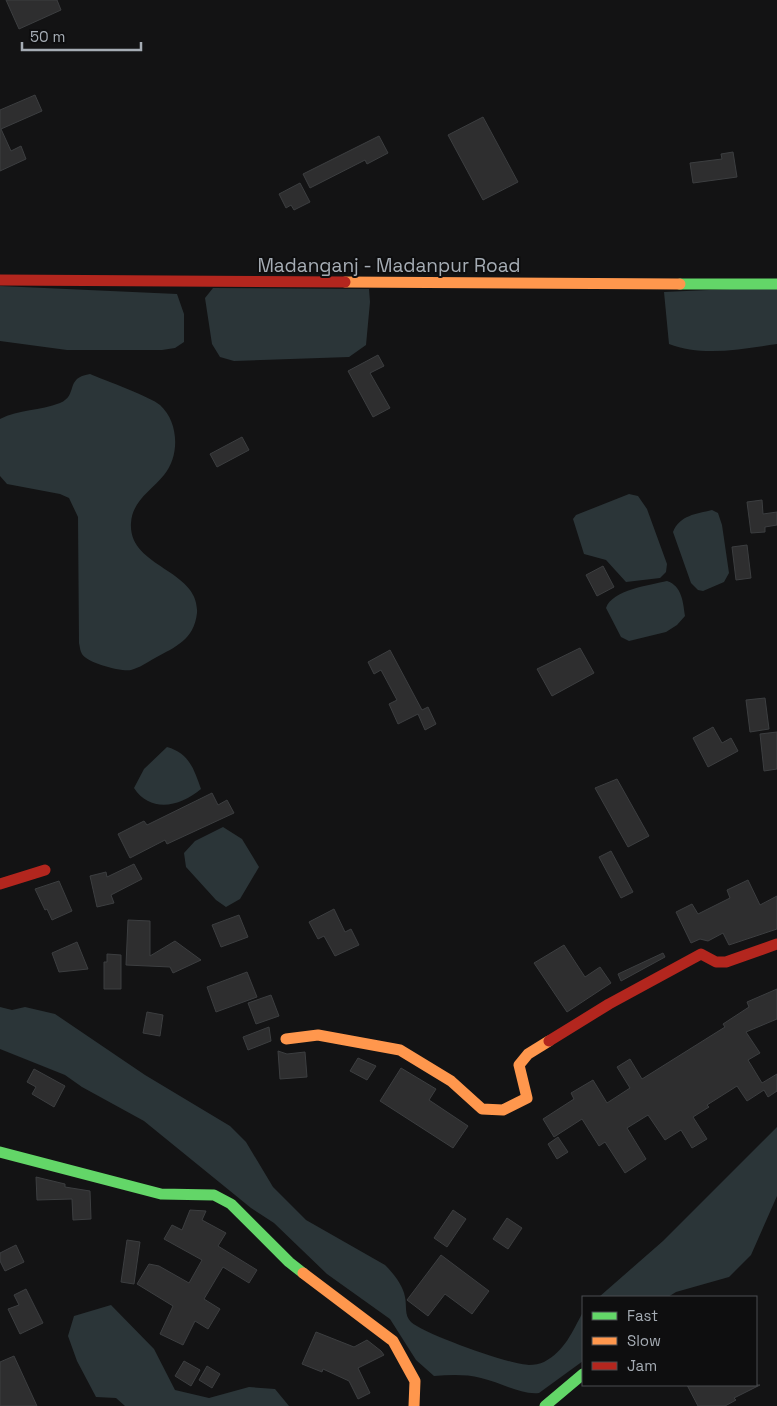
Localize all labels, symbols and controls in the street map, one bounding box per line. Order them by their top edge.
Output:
scale bar [22,20,141,52]
text: 50 m [30,27,65,46]
street label: Madanganj - Madanpur Road [257,253,521,278]
legend [582,1296,757,1386]
text: Fast [627,1306,658,1325]
text: Slow [627,1331,661,1350]
text: Jam [627,1356,657,1375]

